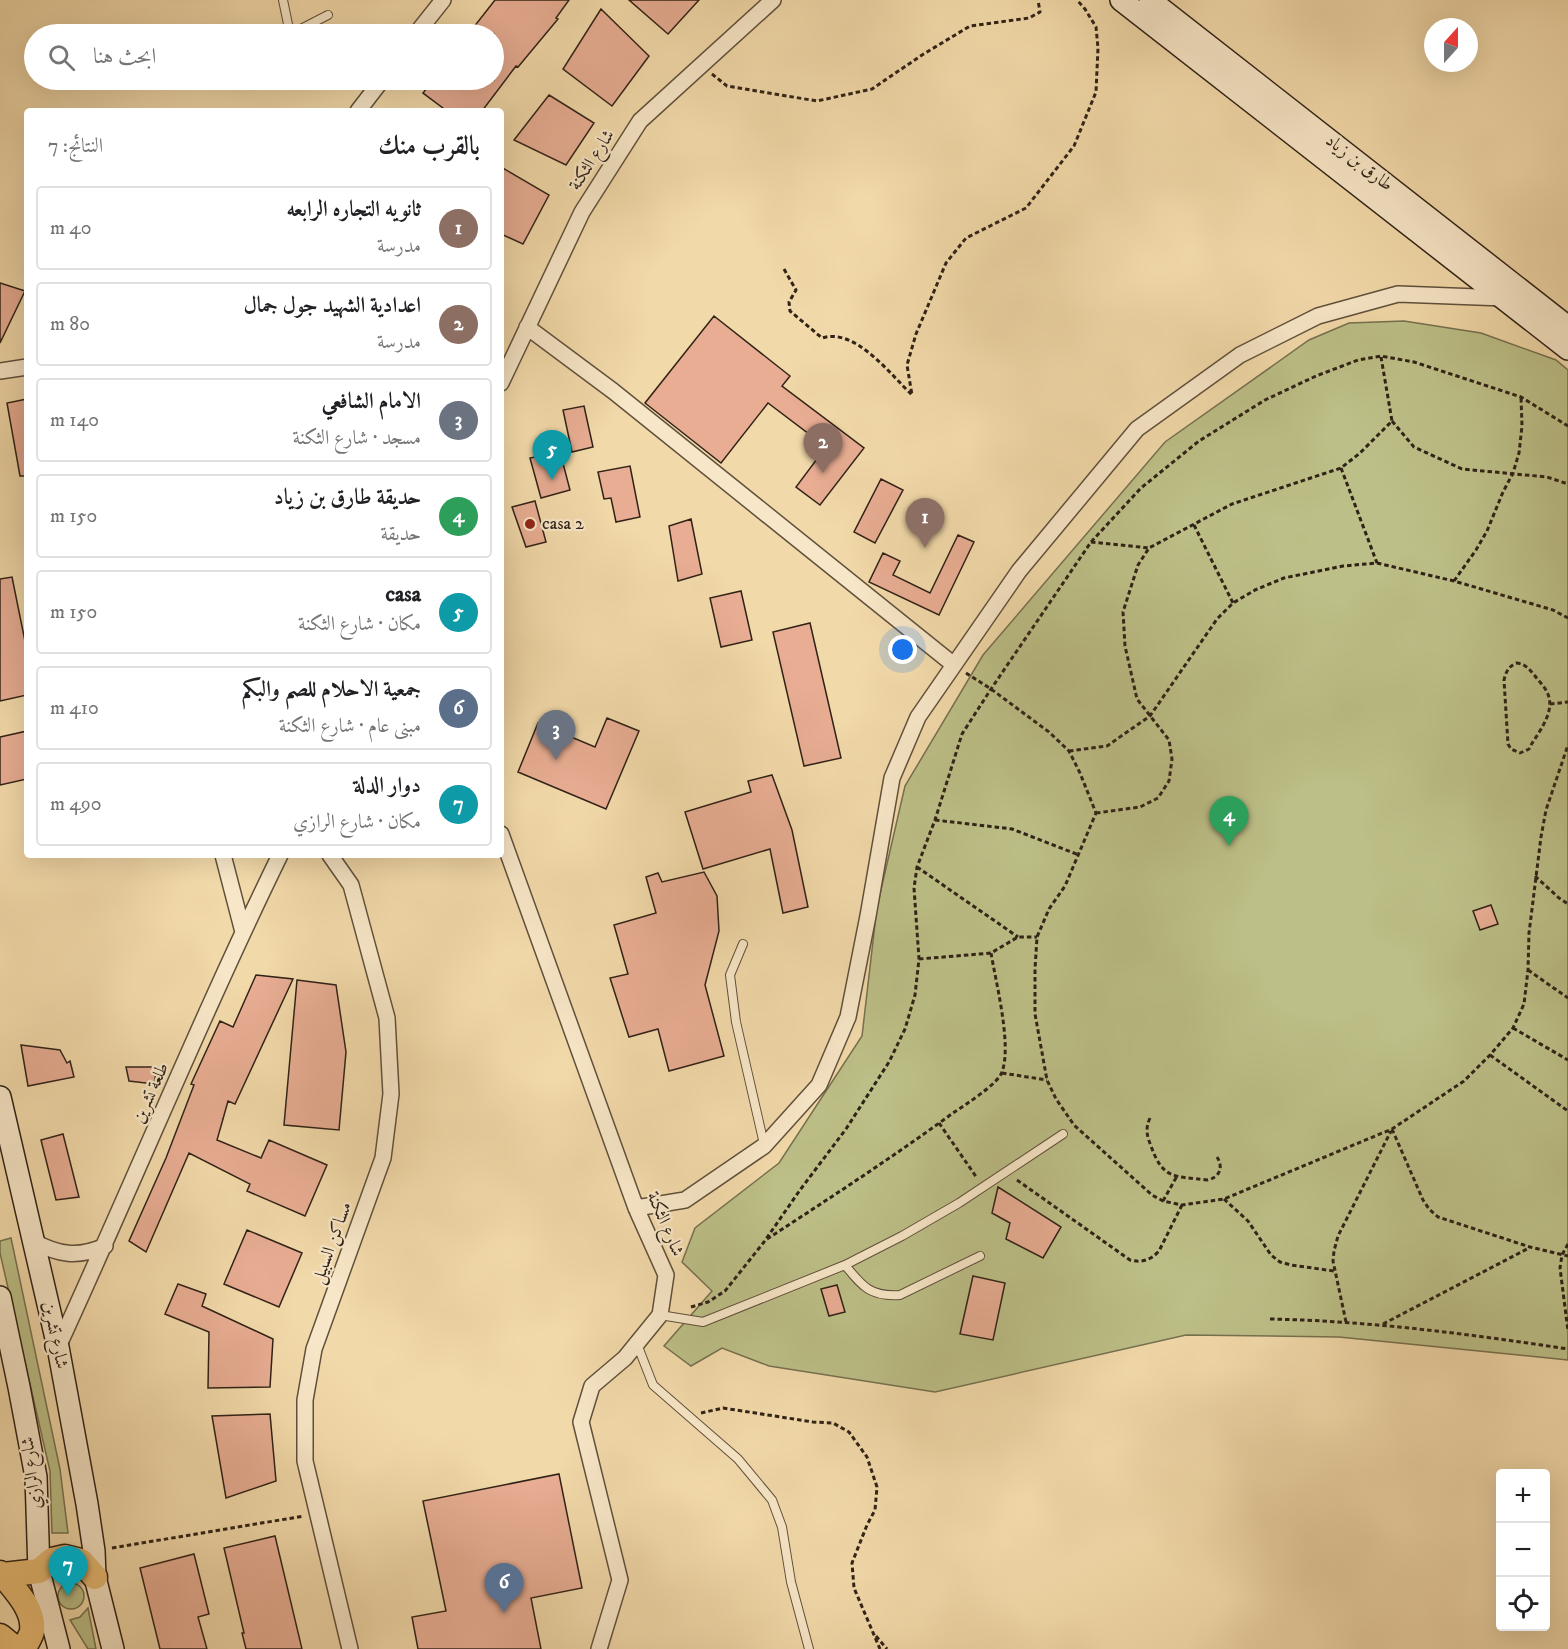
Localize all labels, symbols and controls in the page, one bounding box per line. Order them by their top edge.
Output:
north arrow [1424,18,1478,72]
search box [24,24,504,90]
icon: search [45,41,78,74]
text: ابحث هنا [93,43,156,70]
street label: شارع الثكنة [564,125,622,196]
text: بالقرب منك [378,130,480,163]
street label: طارق بن زياد [1321,130,1397,196]
text: النتائج: 7 [48,134,103,159]
text: ثانويه التجاره الرابعه [286,196,421,223]
text: 40 m [50,216,92,241]
text: 1 [455,216,462,241]
text: مدرسة [377,234,421,259]
text: اعدادية الشهيد جول جمال [243,292,421,319]
text: 80 m [50,312,90,337]
text: 2 [454,312,463,337]
text: مدرسة [377,330,421,355]
text: الامام الشافعي [322,388,421,415]
text: 140 m [50,408,99,433]
text: 3 [455,408,462,433]
pin: 2 [804,424,842,473]
text: مسجد · شارع الثكنة [292,426,421,451]
pin: 5 [532,430,572,480]
text: حديقة طارق بن زياد [274,484,421,511]
pin: 1 [906,498,944,548]
text: 150 m [50,504,97,529]
text: 4 [453,504,464,529]
place label: casa 2 [542,513,584,535]
marker: casa 2 [523,517,537,531]
text: حديقة [381,522,421,547]
text: casa [385,581,421,608]
text: 150 m [50,600,97,625]
text: 5 [454,600,463,625]
text: مكان · شارع الثكنة [298,612,421,637]
your location [888,635,917,664]
text: جمعية الاحلام للصم والبكم [242,676,421,703]
text: 410 m [50,696,99,721]
text: 6 [453,696,464,721]
pin: 3 [536,710,576,760]
text: مبنى عام · شارع الثكنة [279,714,421,739]
text: دوار الدلة [353,772,421,799]
text: 490 m [50,792,102,817]
text: 7 [453,792,464,817]
pin: 4 [1210,796,1248,846]
text: مكان · شارع الرازي [293,810,421,835]
street label: طلعة تشرين [128,1059,174,1127]
street label: شارع الثكنة [639,1188,688,1261]
street label: مساكن السبيل [307,1199,358,1287]
street label: شارع تشرين [34,1299,73,1371]
street label: شارع الرازي [17,1435,50,1511]
map controls [1496,1469,1550,1631]
button: + [1496,1469,1550,1523]
button: − [1496,1523,1550,1577]
pin: 7 [48,1546,88,1596]
pin: 6 [484,1564,524,1613]
button: locate [1496,1577,1550,1631]

